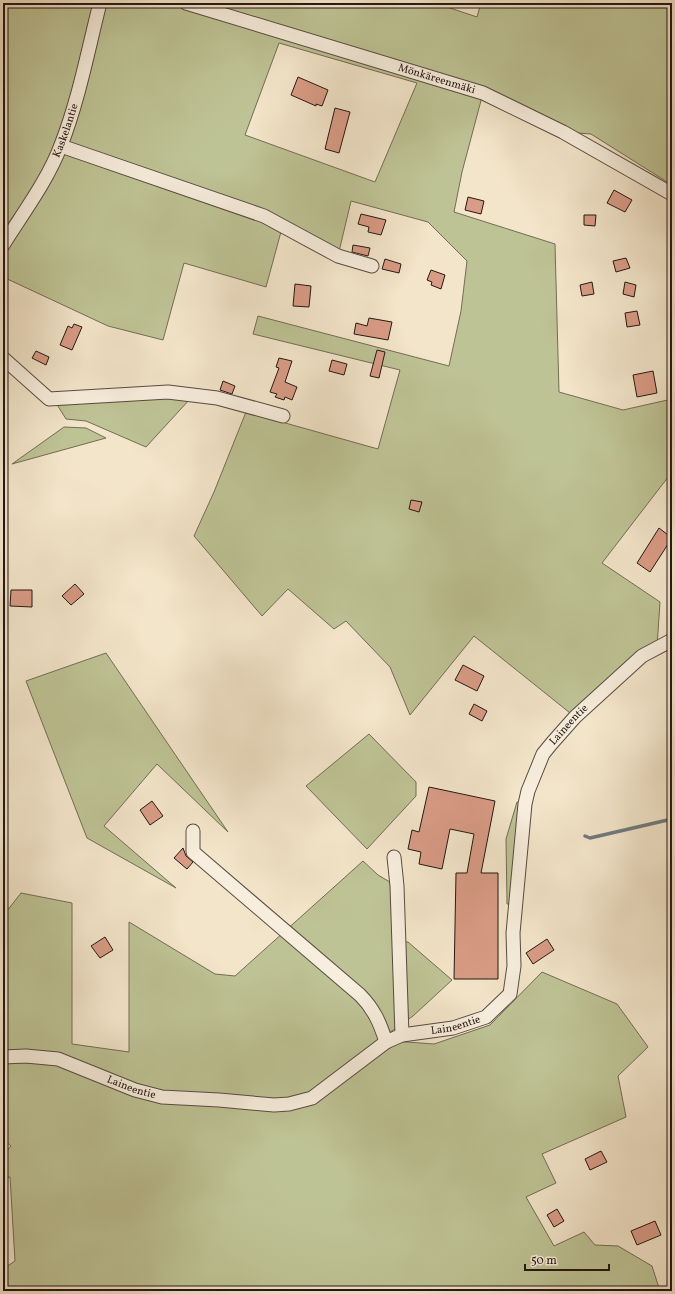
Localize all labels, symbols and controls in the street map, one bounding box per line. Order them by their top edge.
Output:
street label: Mönkäreenmäki [396,60,477,98]
street label: Kaskelantie [49,102,82,160]
street label: Laineentie [546,701,592,749]
street label: Laineentie [430,1012,482,1038]
street label: Laineentie [105,1072,158,1103]
scale bar [525,1246,609,1272]
text: 50 m [531,1253,557,1269]

